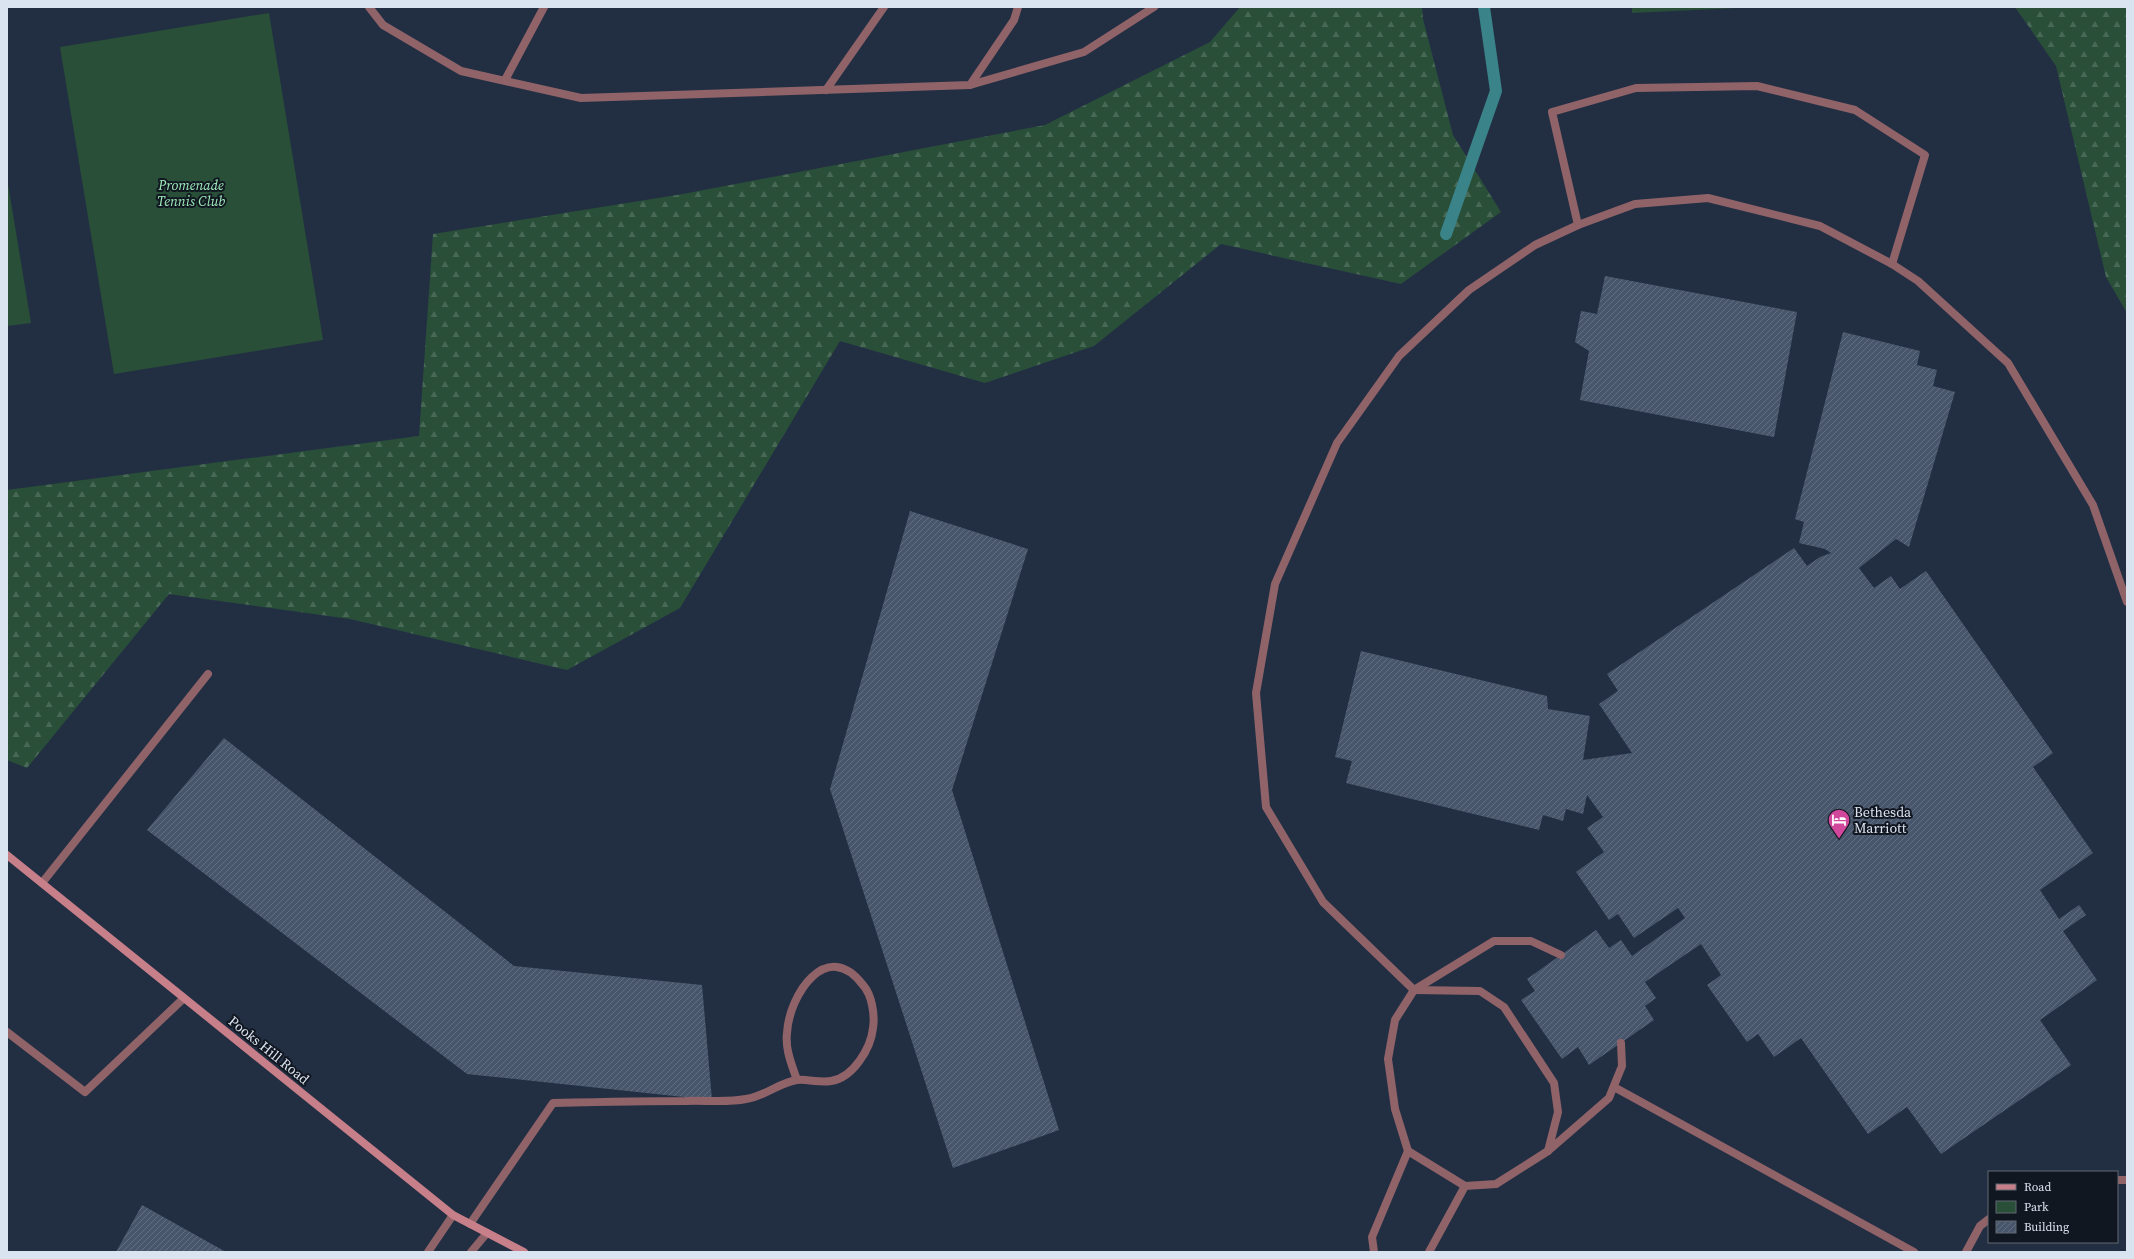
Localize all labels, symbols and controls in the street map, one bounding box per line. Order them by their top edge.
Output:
park label: Promenade Tennis Club [157,175,225,211]
place label: Bethesda Marriott [1854,802,1912,838]
hotel icon: Bethesda Marriott [1826,807,1852,840]
street label: Pooks Hill Road [224,1011,314,1089]
legend [1988,1171,2118,1243]
text: Road [2024,1179,2051,1195]
text: Park [2024,1199,2049,1215]
text: Building [2024,1219,2069,1235]

